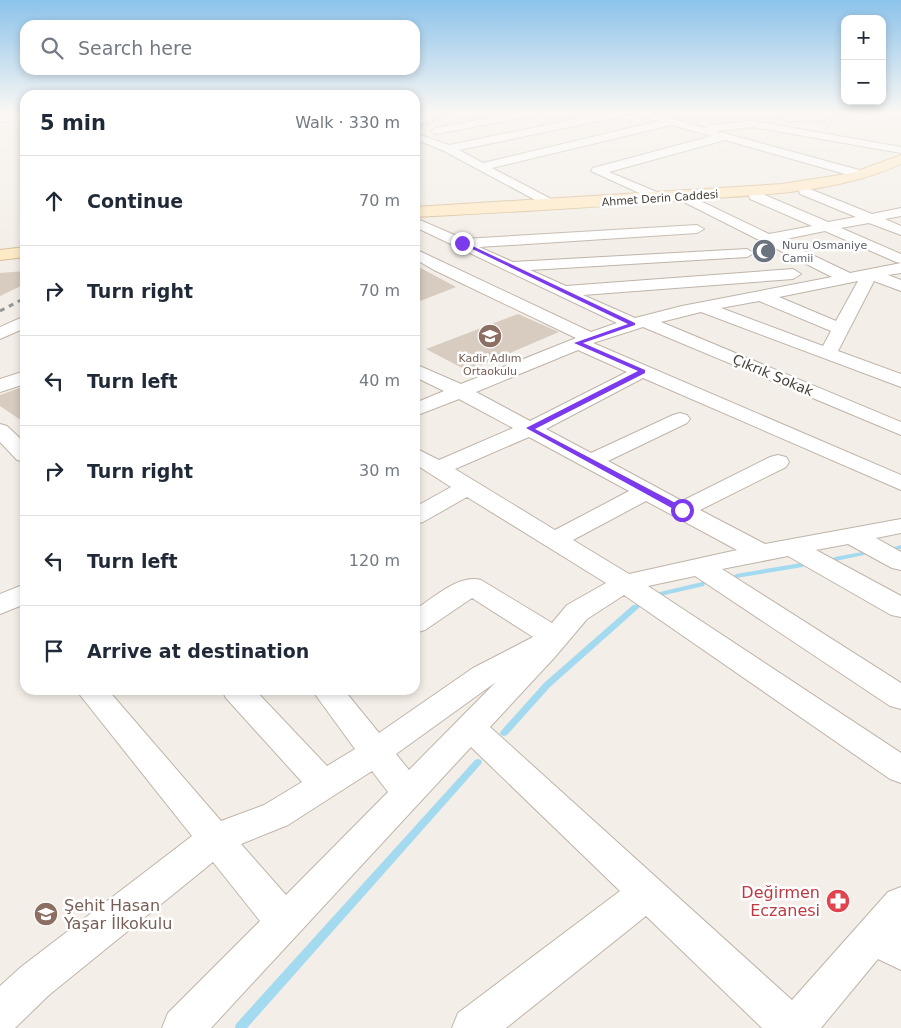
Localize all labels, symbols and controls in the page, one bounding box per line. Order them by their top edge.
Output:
map controls [841,15,886,105]
button: + [841,15,886,60]
search box [20,20,420,75]
icon: search [38,34,66,62]
text: Search here [78,37,192,59]
button: − [841,60,886,105]
text: 5 min [40,111,106,135]
text: Walk · 330 m [295,113,400,132]
icon: ahead [40,187,68,215]
street label: Ahmet Derin Caddesi [601,188,719,209]
text: Continue [87,190,183,212]
text: 70 m [359,191,400,210]
route end [451,232,474,255]
mosque icon: Nuru Osmaniye Camii [751,238,777,264]
place label: Nuru Osmaniye Camii [782,239,868,265]
icon: right [40,277,68,305]
text: Turn right [87,280,193,302]
text: 70 m [359,281,400,300]
school or university icon: Kadir Adlım Ortaokulu [477,323,503,349]
street label: Çıkrık Sokak [730,351,817,400]
place label: Kadir Adlım Ortaokulu [459,352,521,378]
icon: left [40,367,68,395]
text: Turn left [87,370,178,392]
text: 40 m [359,371,400,390]
icon: right [40,457,68,485]
text: Turn right [87,460,193,482]
text: 30 m [359,461,400,480]
route start [671,499,694,522]
icon: left [40,547,68,575]
text: Turn left [87,550,178,572]
text: 120 m [349,551,400,570]
icon: arrive [40,637,68,665]
text: Arrive at destination [87,640,309,662]
place label: Değirmen Eczanesi [741,883,820,920]
pharmacy icon: Değirmen Eczanesi [825,888,851,914]
place label: Şehit Hasan Yaşar İlkokulu [63,896,172,933]
school or university icon: Şehit Hasan Yaşar İlkokulu [33,901,59,927]

